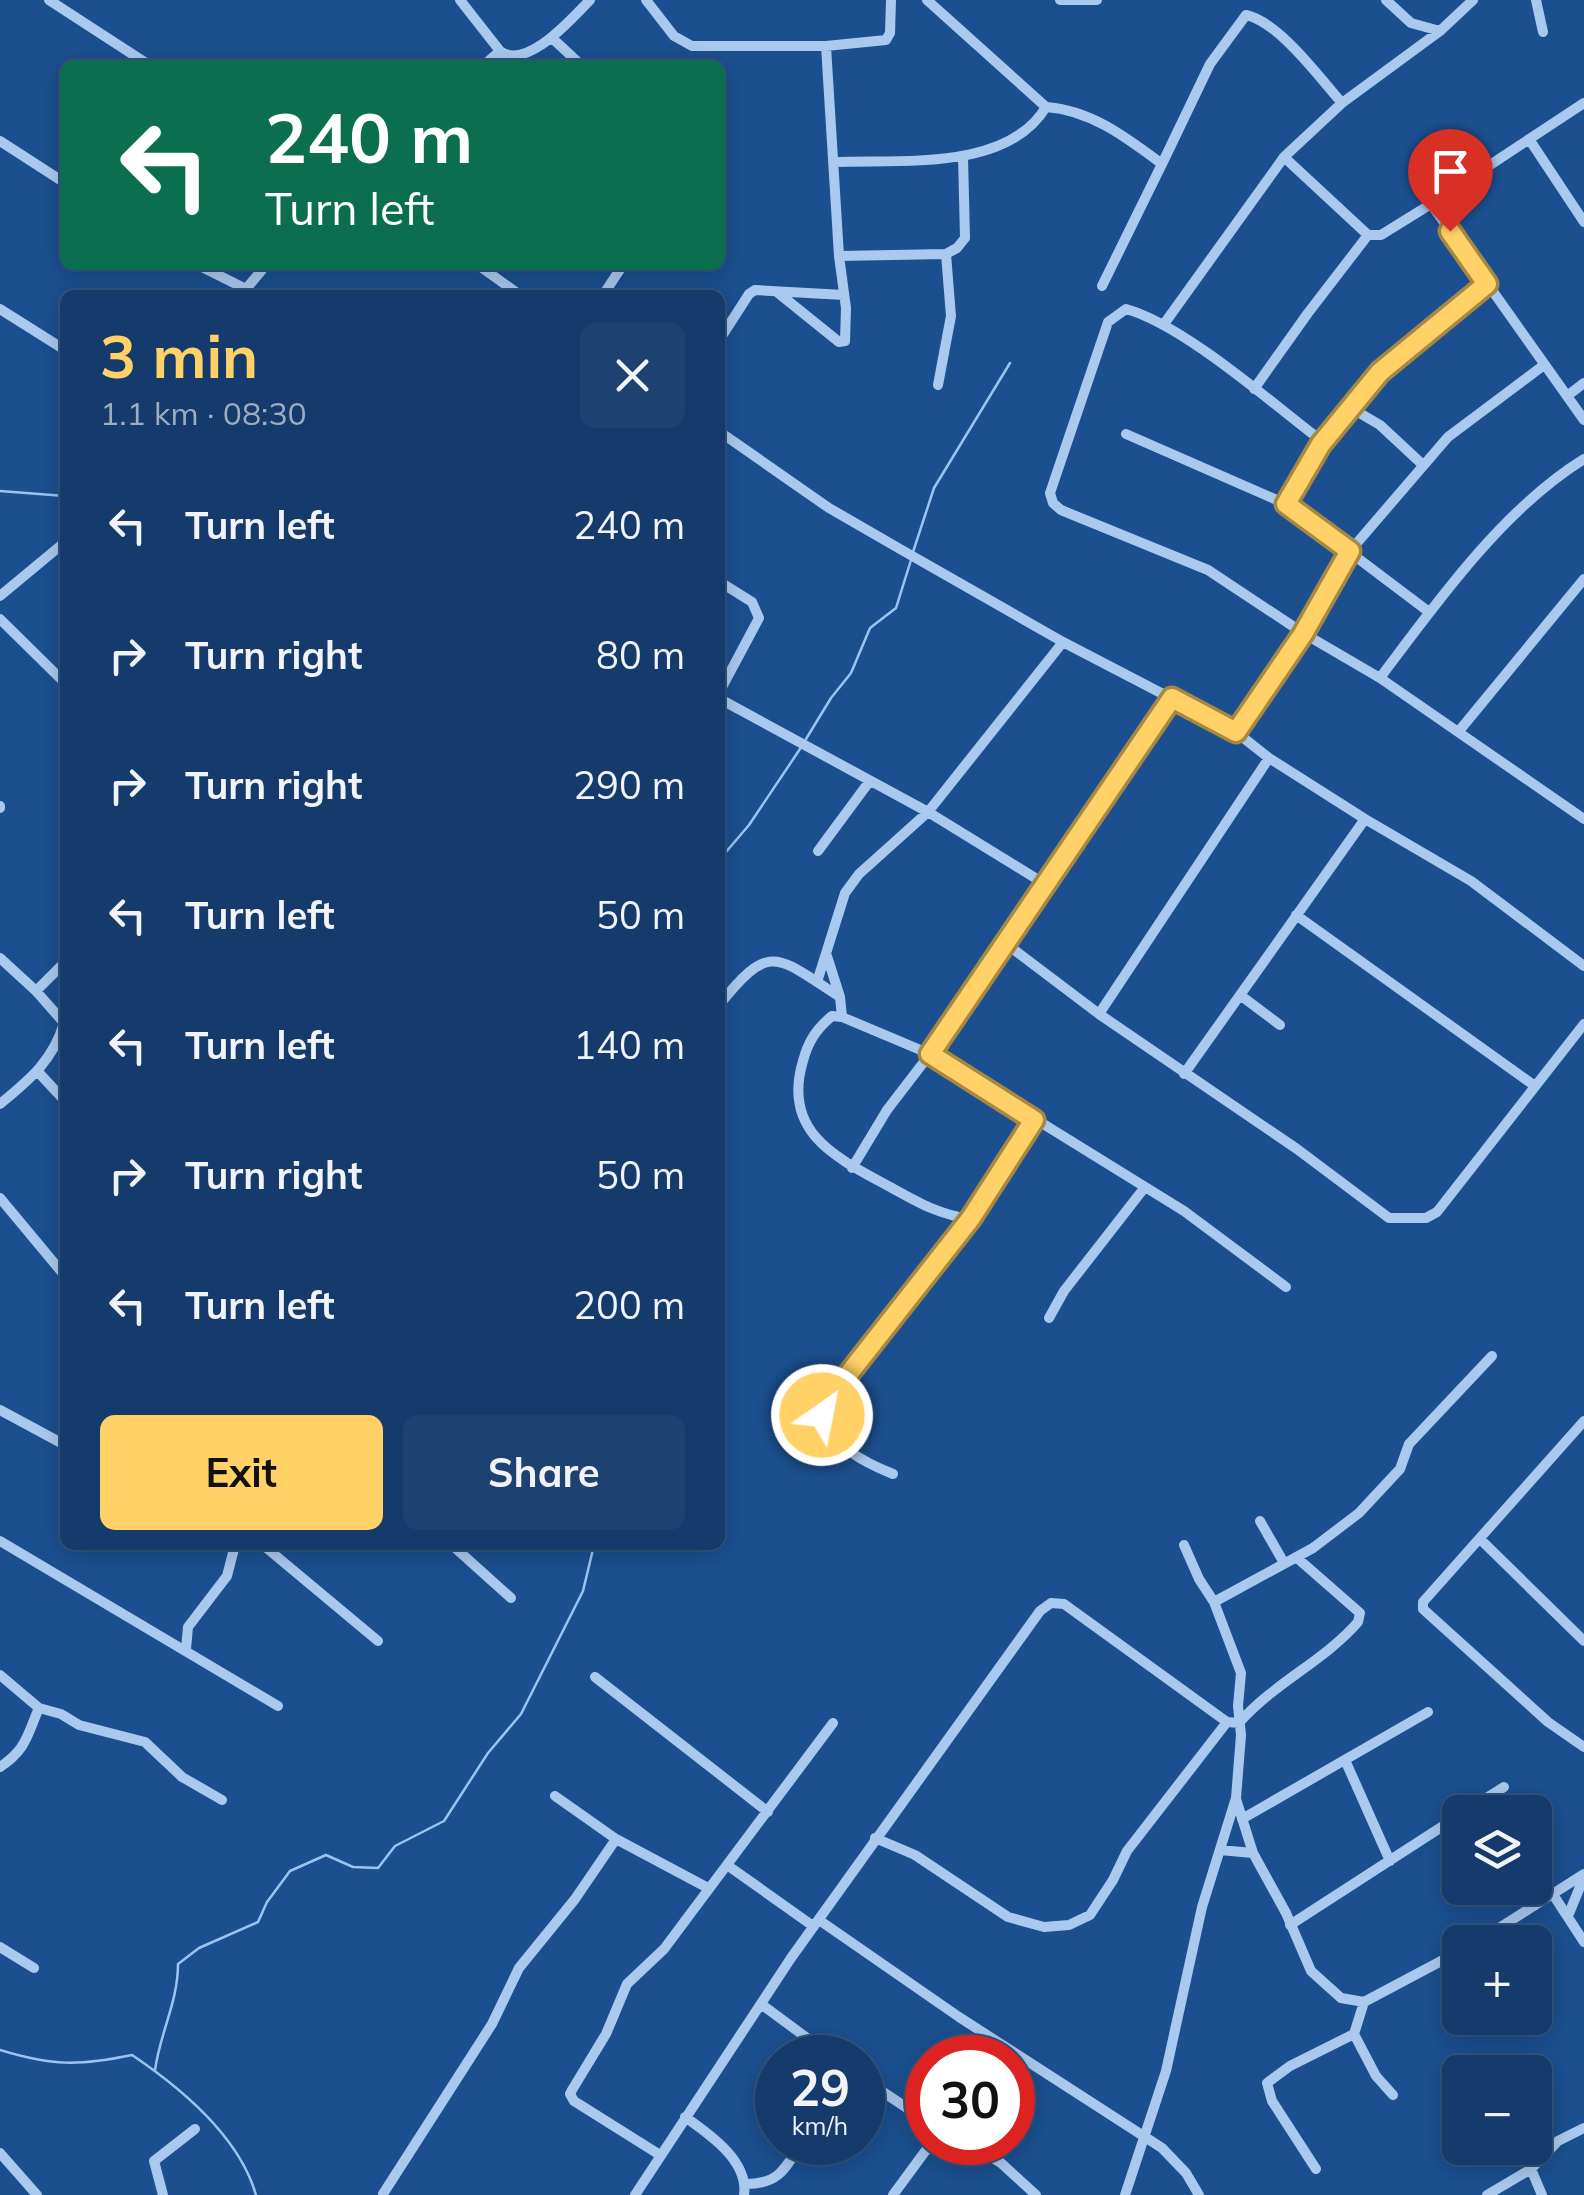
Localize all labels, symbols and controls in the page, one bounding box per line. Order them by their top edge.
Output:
text: 240 m [265,93,473,181]
icon: left [100,100,230,230]
pin [1408,129,1493,232]
icon: arrive [1423,144,1478,199]
text: Turn left [265,180,434,236]
text: 3 min [100,318,258,393]
button: close [580,323,685,428]
text: 1.1 km · 08:30 [100,393,307,433]
icon: left [100,498,155,553]
text: Turn left [185,501,335,549]
text: 240 m [573,501,685,549]
icon: right [100,628,155,683]
text: Turn right [185,631,362,679]
text: 80 m [596,631,685,679]
icon: right [100,758,155,813]
text: Turn right [185,761,362,809]
text: 290 m [573,761,685,809]
icon: left [100,888,155,943]
text: Turn left [185,891,335,939]
text: 50 m [596,891,685,939]
icon: left [100,1018,155,1073]
text: Turn left [185,1021,335,1069]
text: 140 m [573,1021,685,1069]
icon: right [100,1148,155,1203]
text: Turn right [185,1151,362,1199]
text: 50 m [596,1151,685,1199]
icon: left [100,1278,155,1333]
text: Turn left [185,1281,335,1329]
text: 200 m [573,1281,685,1329]
position arrow [770,1363,874,1467]
button: Exit [100,1415,383,1530]
button: Share [403,1415,685,1530]
map controls [1442,1795,1552,2165]
button: layers [1442,1795,1552,1905]
button: + [1442,1925,1552,2035]
speed limit sign: 30 [905,2035,1035,2165]
button: − [1442,2055,1552,2165]
text: 29 [790,2056,850,2119]
text: km/h [792,2110,848,2141]

